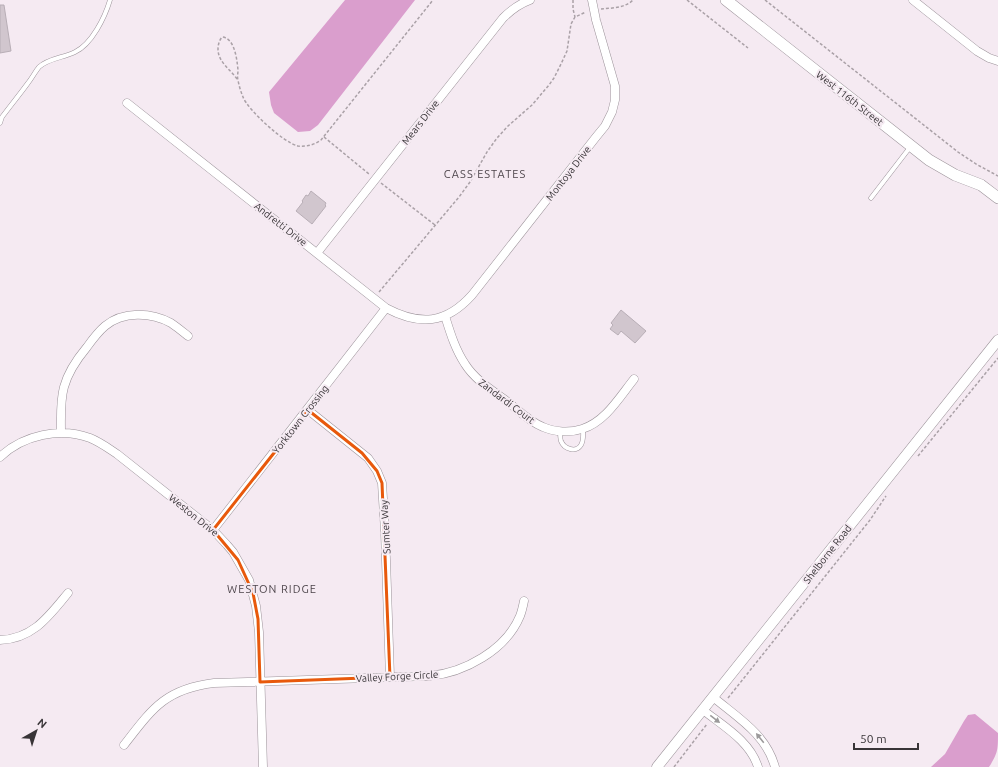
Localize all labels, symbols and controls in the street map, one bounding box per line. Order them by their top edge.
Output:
street label: West 116th Street [814,69,885,128]
street label: Mears Drive [400,98,441,147]
street label: Montoya Drive [544,144,593,203]
district label: CASS ESTATES [444,168,526,180]
street label: Andretti Drive [252,200,309,248]
street label: Zandardi Court [477,377,537,426]
street label: Yorktown Crossing [270,383,331,456]
street label: Weston Drive [167,492,221,539]
street label: Sumter Way [379,500,392,554]
street label: Shelborne Road [801,523,854,586]
district label: WESTON RIDGE [227,583,317,595]
street label: Valley Forge Circle [355,669,439,684]
north arrow [16,711,56,751]
one-way arrow [709,715,720,724]
text: N [35,716,49,730]
scale bar [854,725,918,751]
text: 50 m [860,732,887,745]
one-way arrow [756,733,765,744]

